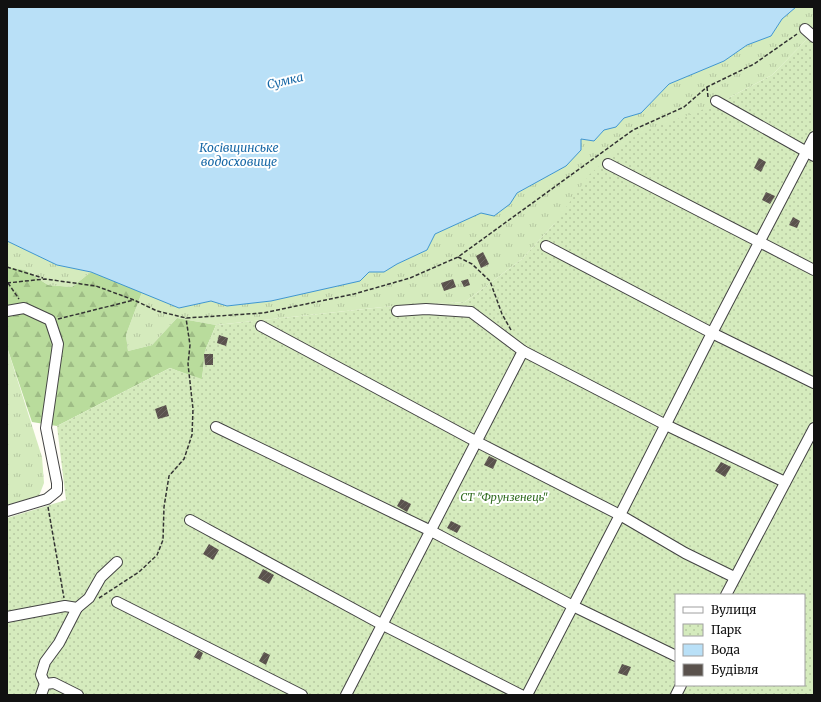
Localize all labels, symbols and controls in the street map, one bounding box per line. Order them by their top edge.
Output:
water label: Сумка [265,69,305,92]
water label: Косівщинське водосховище [199,140,279,169]
park label: СТ "Фрунзенець" [460,490,548,504]
legend [675,594,805,686]
text: Вулиця [711,602,756,617]
text: Парк [711,622,742,637]
text: Вода [711,642,741,657]
text: Будівля [711,662,758,677]

